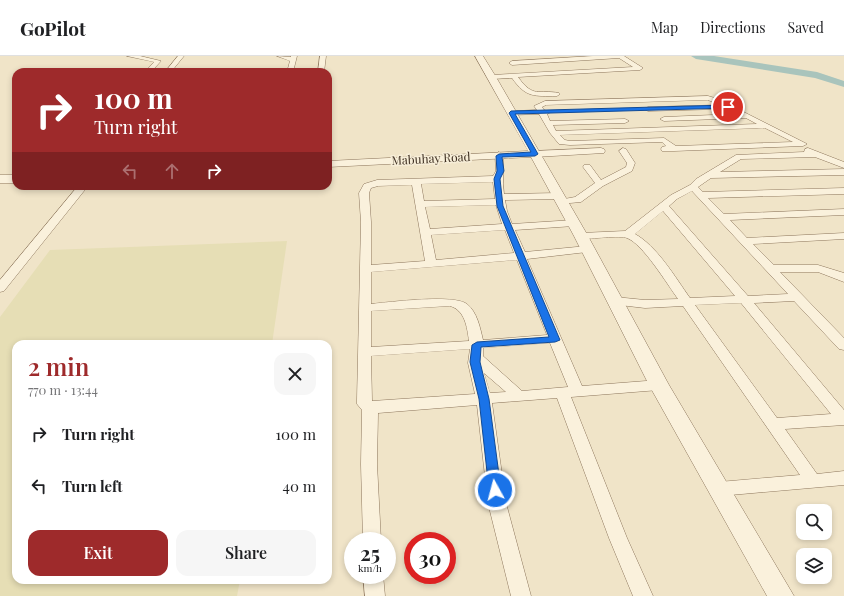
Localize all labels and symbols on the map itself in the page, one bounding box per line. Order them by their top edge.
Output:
pin [711,90,745,124]
street label: Mabuhay Road [391,148,471,168]
position arrow [474,469,516,511]
speed limit sign: 30 [404,532,456,584]

